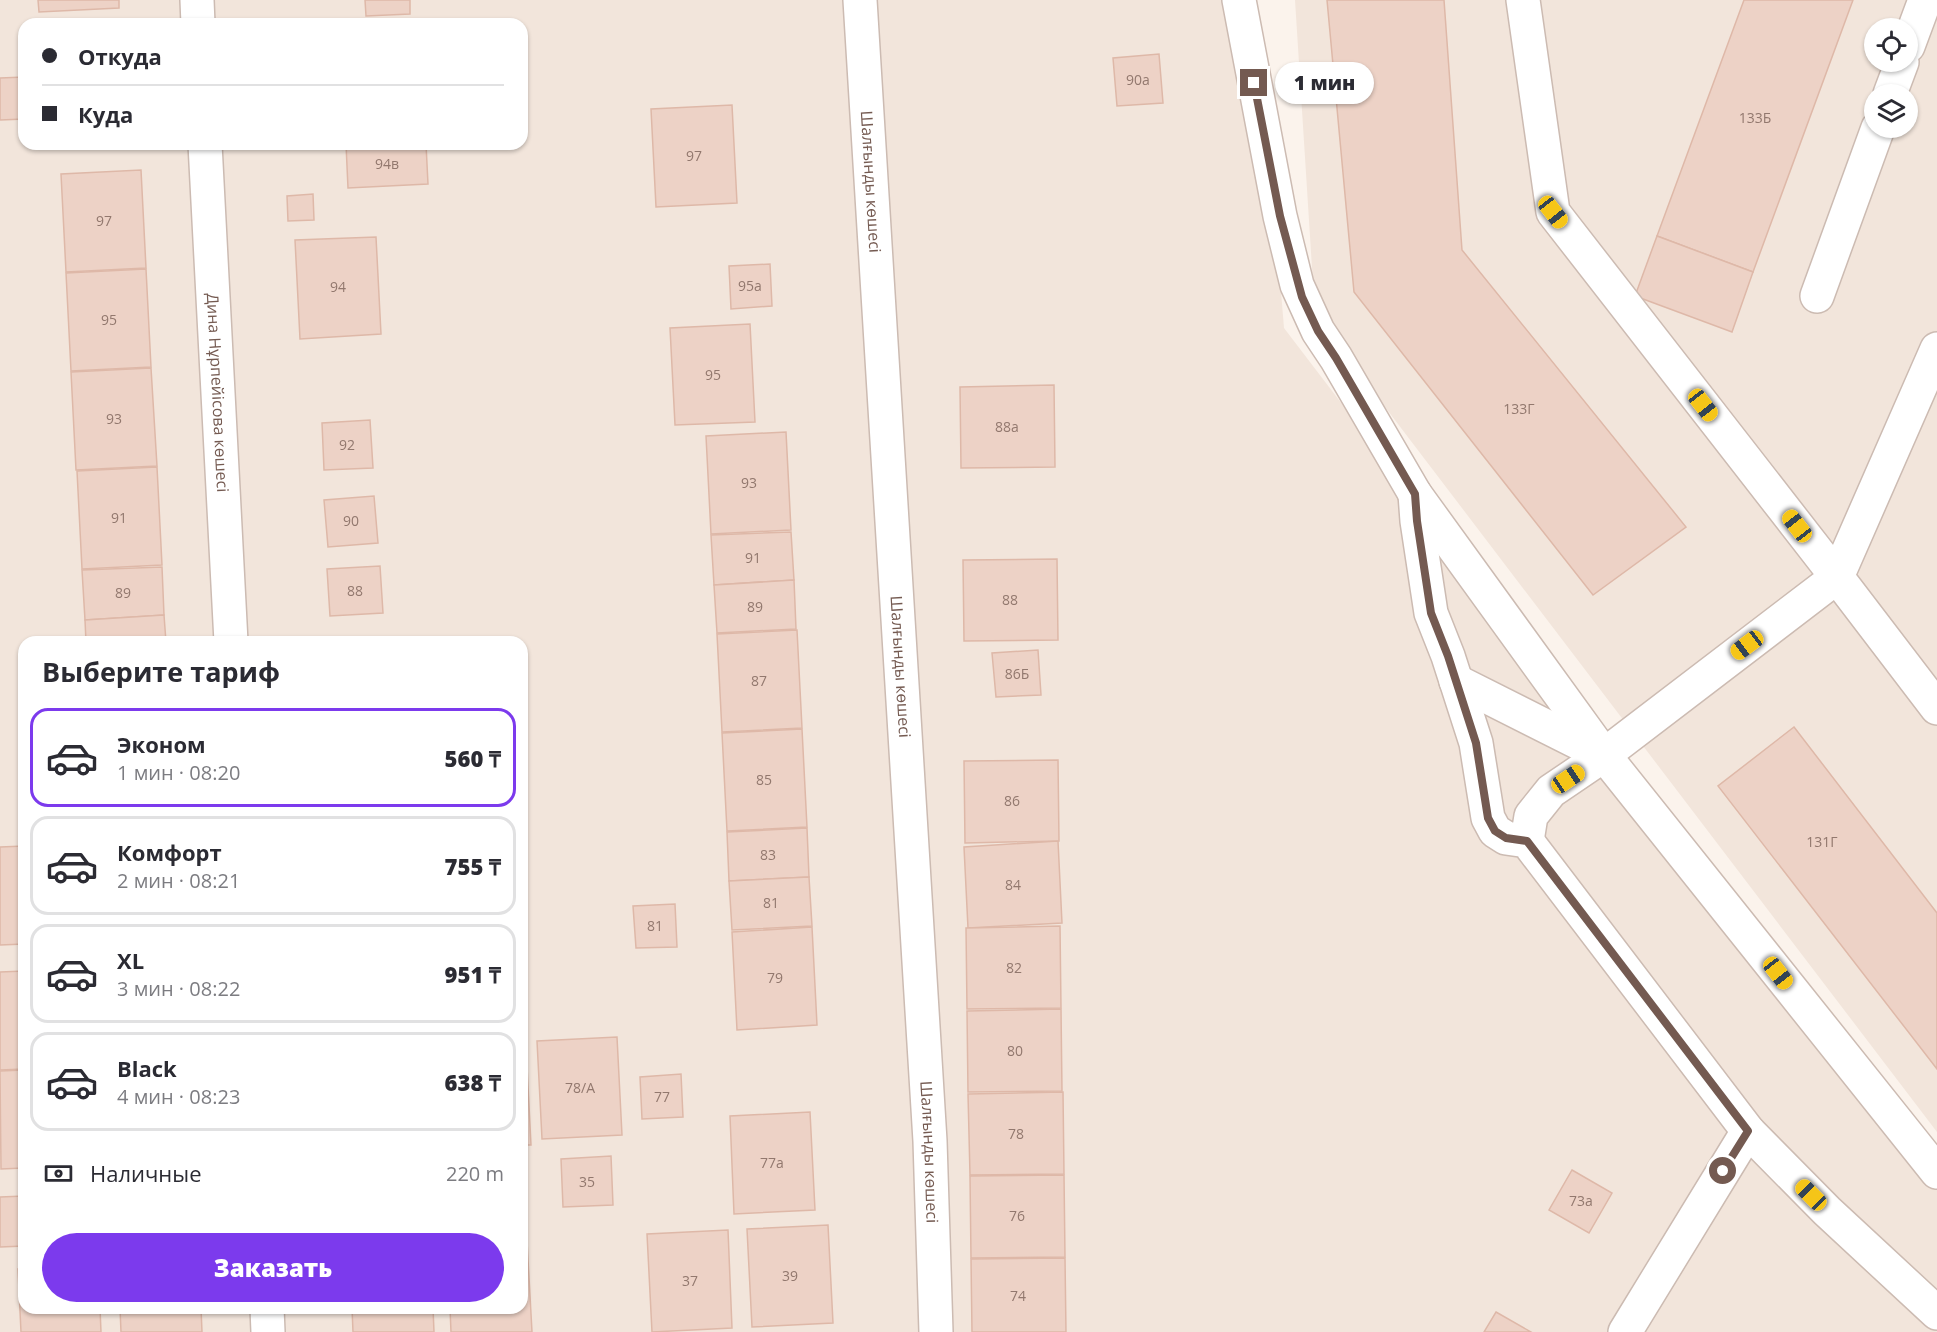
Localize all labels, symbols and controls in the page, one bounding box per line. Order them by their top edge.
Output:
map controls [1864,18,1918,138]
button: locate [1864,18,1918,72]
text: Откуда [78,41,162,71]
callout: 1 мин [1275,62,1374,104]
route end [1240,69,1267,96]
text: 1 мин [1294,69,1355,96]
house number: 90а [1126,70,1150,89]
button: layers [1864,84,1918,138]
text: Куда [78,99,133,129]
house number: 133Б [1739,108,1771,127]
street label: Шалғынды көшесі [856,110,886,253]
house number: 97 [686,146,702,165]
house number: 94в [375,154,399,173]
car [1535,192,1571,232]
house number: 97 [96,211,112,230]
house number: 95а [738,276,762,295]
house number: 94 [330,277,346,296]
street label: Дина Нұрпейісова көшесі [202,293,234,493]
house number: 95 [101,310,117,329]
house number: 95 [705,365,721,384]
car [1685,385,1721,425]
house number: 133Г [1503,399,1535,418]
house number: 93 [106,409,122,428]
house number: 88а [995,417,1019,436]
house number: 92 [339,435,355,454]
house number: 93 [741,473,757,492]
car [1779,506,1815,546]
house number: 91 [111,508,127,527]
house number: 90 [343,511,359,530]
house number: 91 [745,548,761,567]
house number: 88 [347,581,363,600]
house number: 89 [115,583,131,602]
house number: 88 [1002,590,1018,609]
street label: Шалғынды көшесі [886,595,916,738]
house number: 89 [747,597,763,616]
car [1727,627,1767,663]
text: Выберите тариф [42,653,280,690]
house number: 86Б [1005,664,1029,683]
house number: 87 [751,671,767,690]
text: Эконом [117,729,206,759]
icon: car [45,731,99,785]
text: 560 ₸ [445,743,501,773]
text: 1 мин · 08:20 [117,759,240,786]
car [1548,761,1588,797]
house number: 85 [756,770,772,789]
house number: 86 [1004,791,1020,810]
house number: 131Г [1806,832,1838,851]
text: Комфорт [117,837,222,867]
icon: car [45,839,99,893]
house number: 83 [760,845,776,864]
text: 755 ₸ [445,851,501,881]
text: 2 мин · 08:21 [117,867,240,894]
house number: 84 [1005,875,1021,894]
house number: 81 [763,893,779,912]
house number: 81 [647,916,663,935]
text: XL [117,945,144,975]
icon: car [45,947,99,1001]
car [1760,953,1796,993]
house number: 82 [1006,958,1022,977]
text: 951 ₸ [445,959,501,989]
house number: 79 [767,968,783,987]
text: 3 мин · 08:22 [117,975,240,1002]
house number: 80 [1007,1041,1023,1060]
text: Black [117,1053,177,1083]
icon: car [45,1055,99,1109]
text: 638 ₸ [445,1067,501,1097]
house number: 78/А [565,1078,595,1097]
street label: Шалғынды көшесі [915,1080,944,1223]
text: 4 мин · 08:23 [117,1083,240,1110]
house number: 77 [654,1087,670,1106]
house number: 78 [1008,1124,1024,1143]
house number: 77а [760,1153,784,1172]
icon: cash [42,1157,75,1190]
route start [1709,1157,1736,1184]
text: Наличные [90,1158,202,1188]
text: 220 m [446,1160,504,1187]
house number: 35 [579,1172,595,1191]
car [1792,1176,1830,1214]
house number: 73а [1569,1191,1593,1210]
house number: 76 [1009,1206,1025,1225]
button: Заказать [42,1233,504,1302]
house number: 39 [782,1266,798,1285]
house number: 37 [682,1271,698,1290]
house number: 74 [1010,1286,1026,1305]

